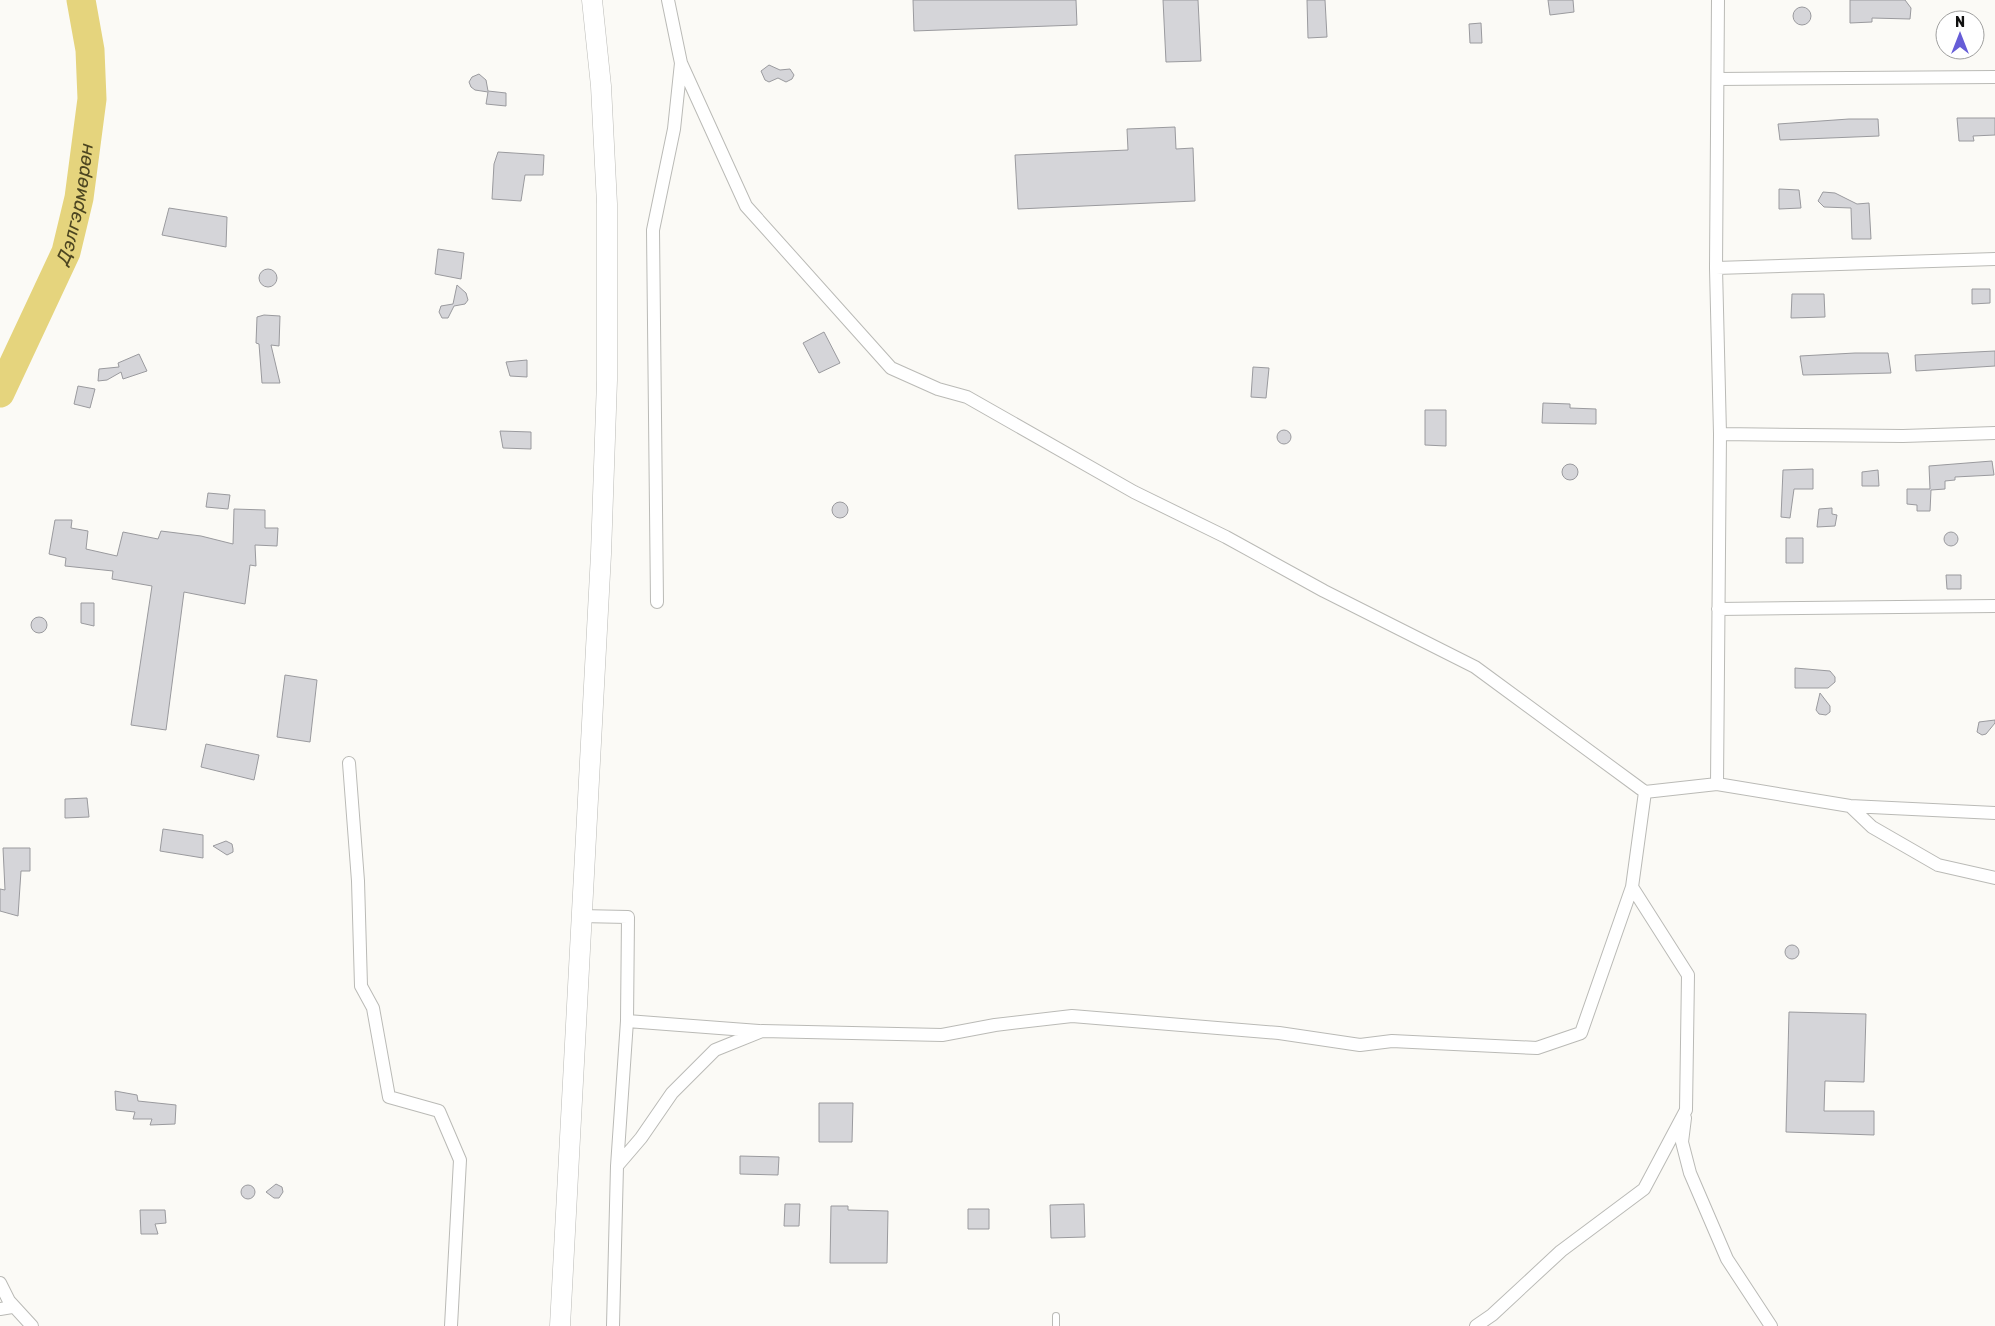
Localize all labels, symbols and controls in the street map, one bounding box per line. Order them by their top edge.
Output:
north arrow [1935,10,1985,60]
text: N [1955,14,1965,31]
water label: Дэлгэрмөрөн [50,141,98,270]

